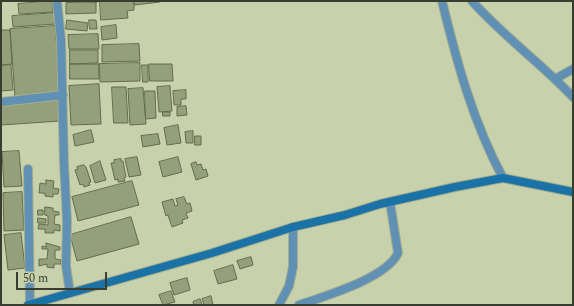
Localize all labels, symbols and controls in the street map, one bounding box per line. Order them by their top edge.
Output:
scale bar [18,264,109,290]
text: 50 m [23,269,48,288]

